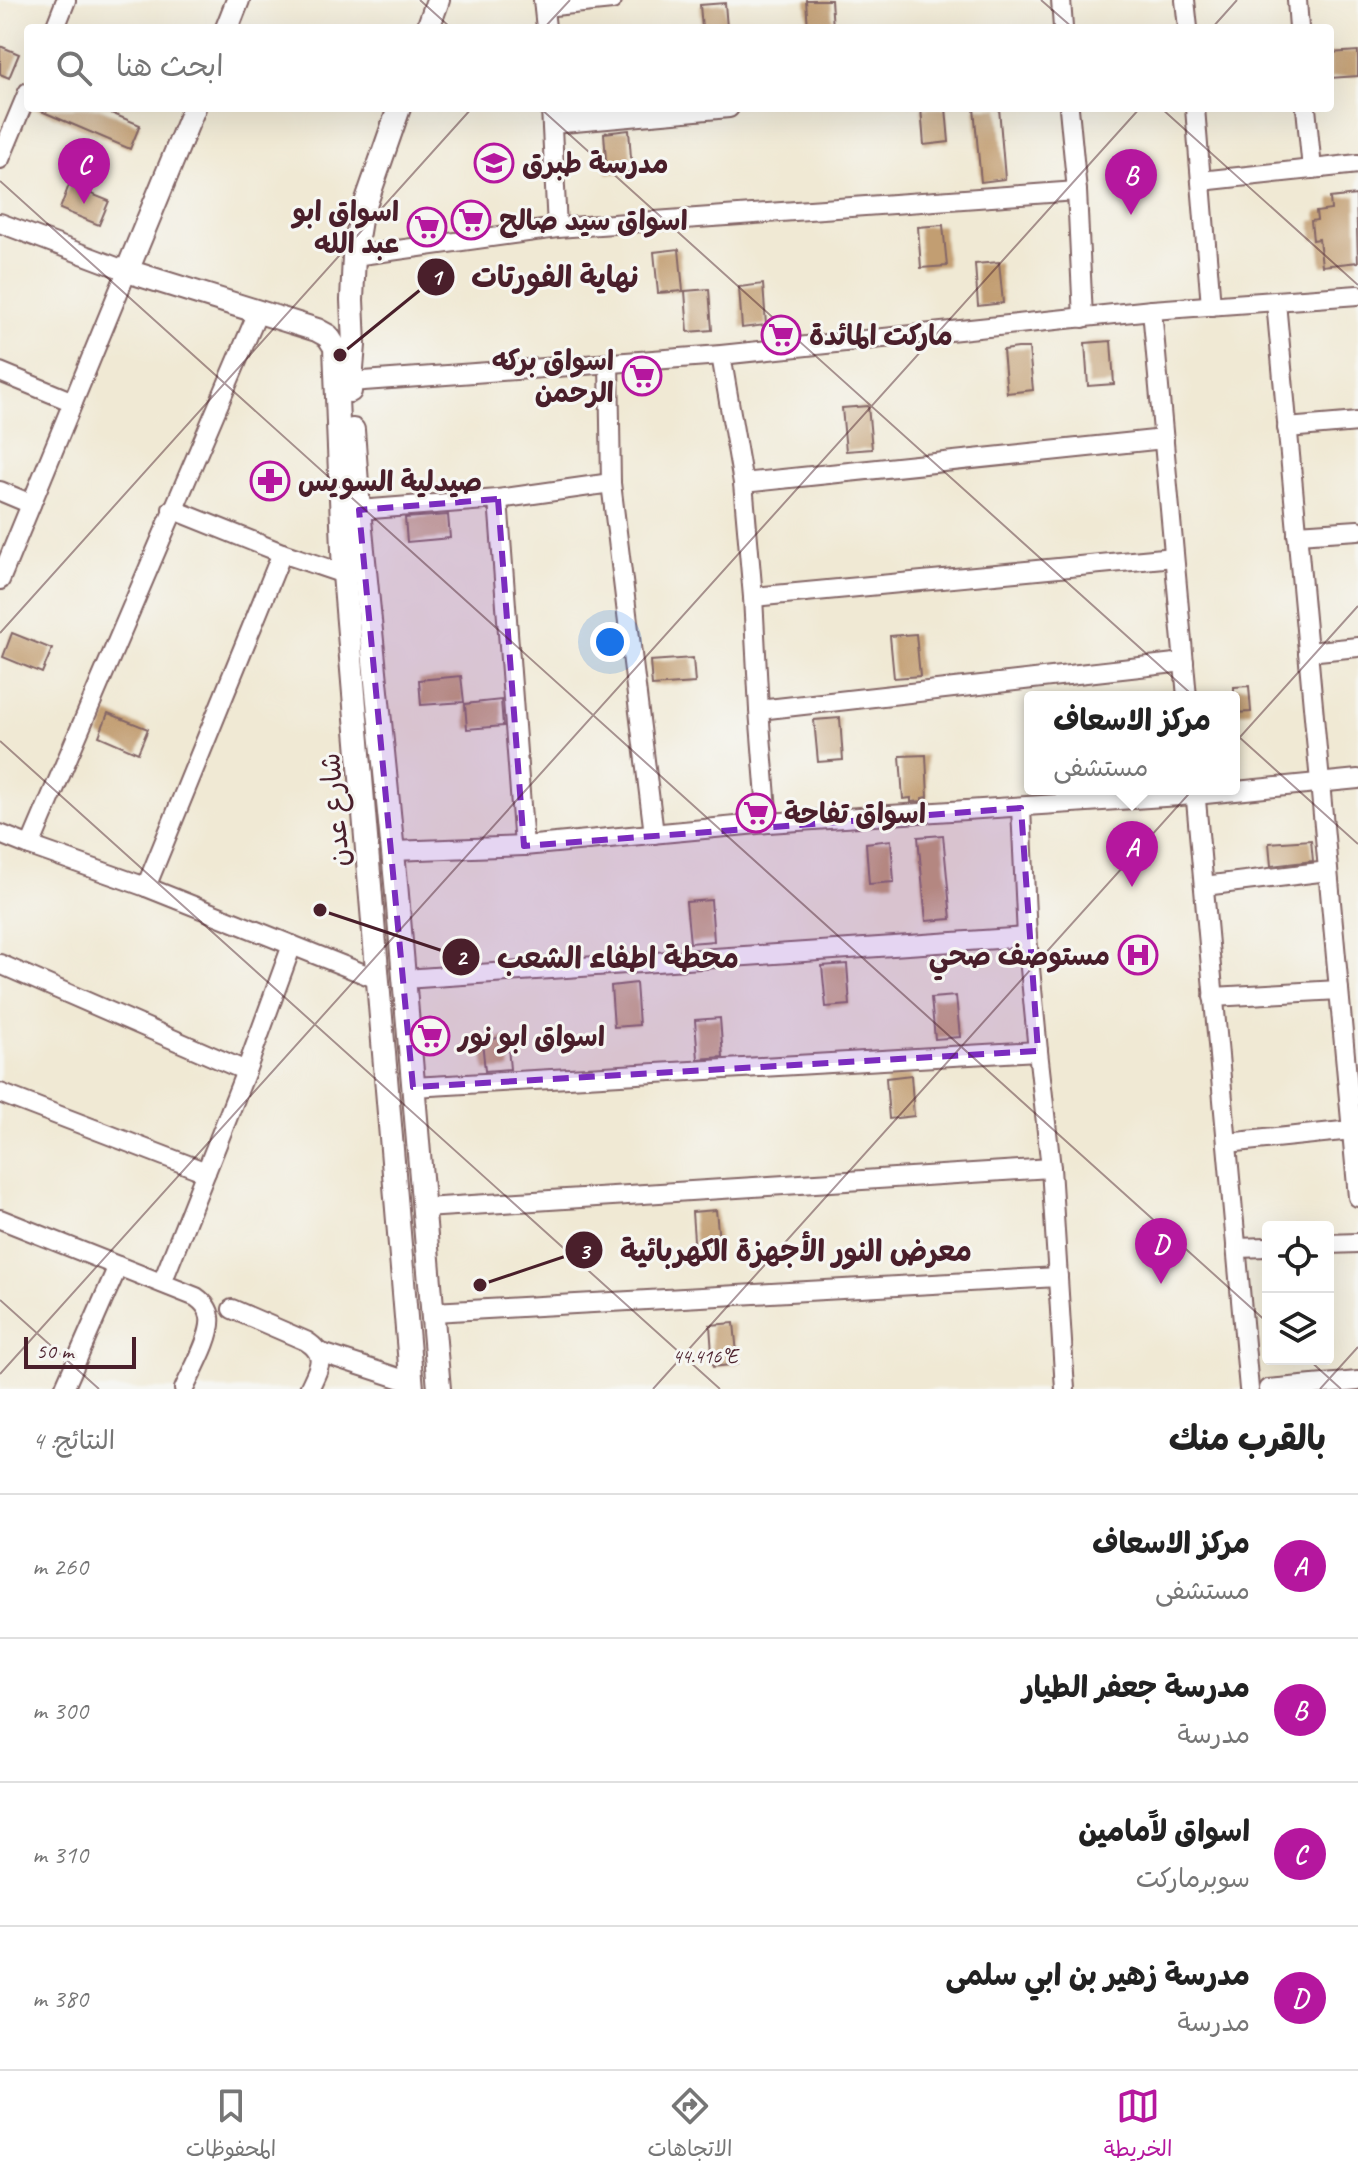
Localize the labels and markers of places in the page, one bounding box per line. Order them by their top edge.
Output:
pin: C [58,138,110,204]
school or university icon: مدرسة طبرق [473,142,515,184]
place label: مدرسة طبرق [522,146,669,181]
pin: B [1105,149,1157,215]
place label: اسواق ابو عبد الله [291,194,399,261]
supermarket icon: اسواق سيد صالح [450,199,492,241]
place label: اسواق سيد صالح [499,203,688,239]
supermarket icon: اسواق ابو عبد الله [406,206,448,248]
callout: نهاية الفورتات [416,250,655,304]
supermarket icon: ماركت المائدة [760,314,802,356]
place label: ماركت المائدة [809,318,953,353]
place label: اسواق بركه الرحمن [492,343,614,410]
supermarket icon: اسواق بركه الرحمن [621,355,663,397]
pharmacy icon: صيدلية السويس [249,460,291,502]
place label: صيدلية السويس [298,464,482,500]
supermarket icon: اسواق تفاحة [735,792,777,834]
place label: اسواق تفاحة [784,796,926,831]
pin: A [1106,821,1158,887]
callout: محطة اطفاء الشعب [441,930,755,984]
hospital icon: مستوصف صحي [1117,934,1159,976]
place label: مستوصف صحي [929,938,1110,981]
supermarket icon: اسواق ابو نور [409,1015,451,1057]
place label: اسواق ابو نور [456,1019,605,1054]
pin: D [1135,1218,1187,1284]
callout: معرض النور الأجهزة الكهربائية [564,1223,988,1277]

